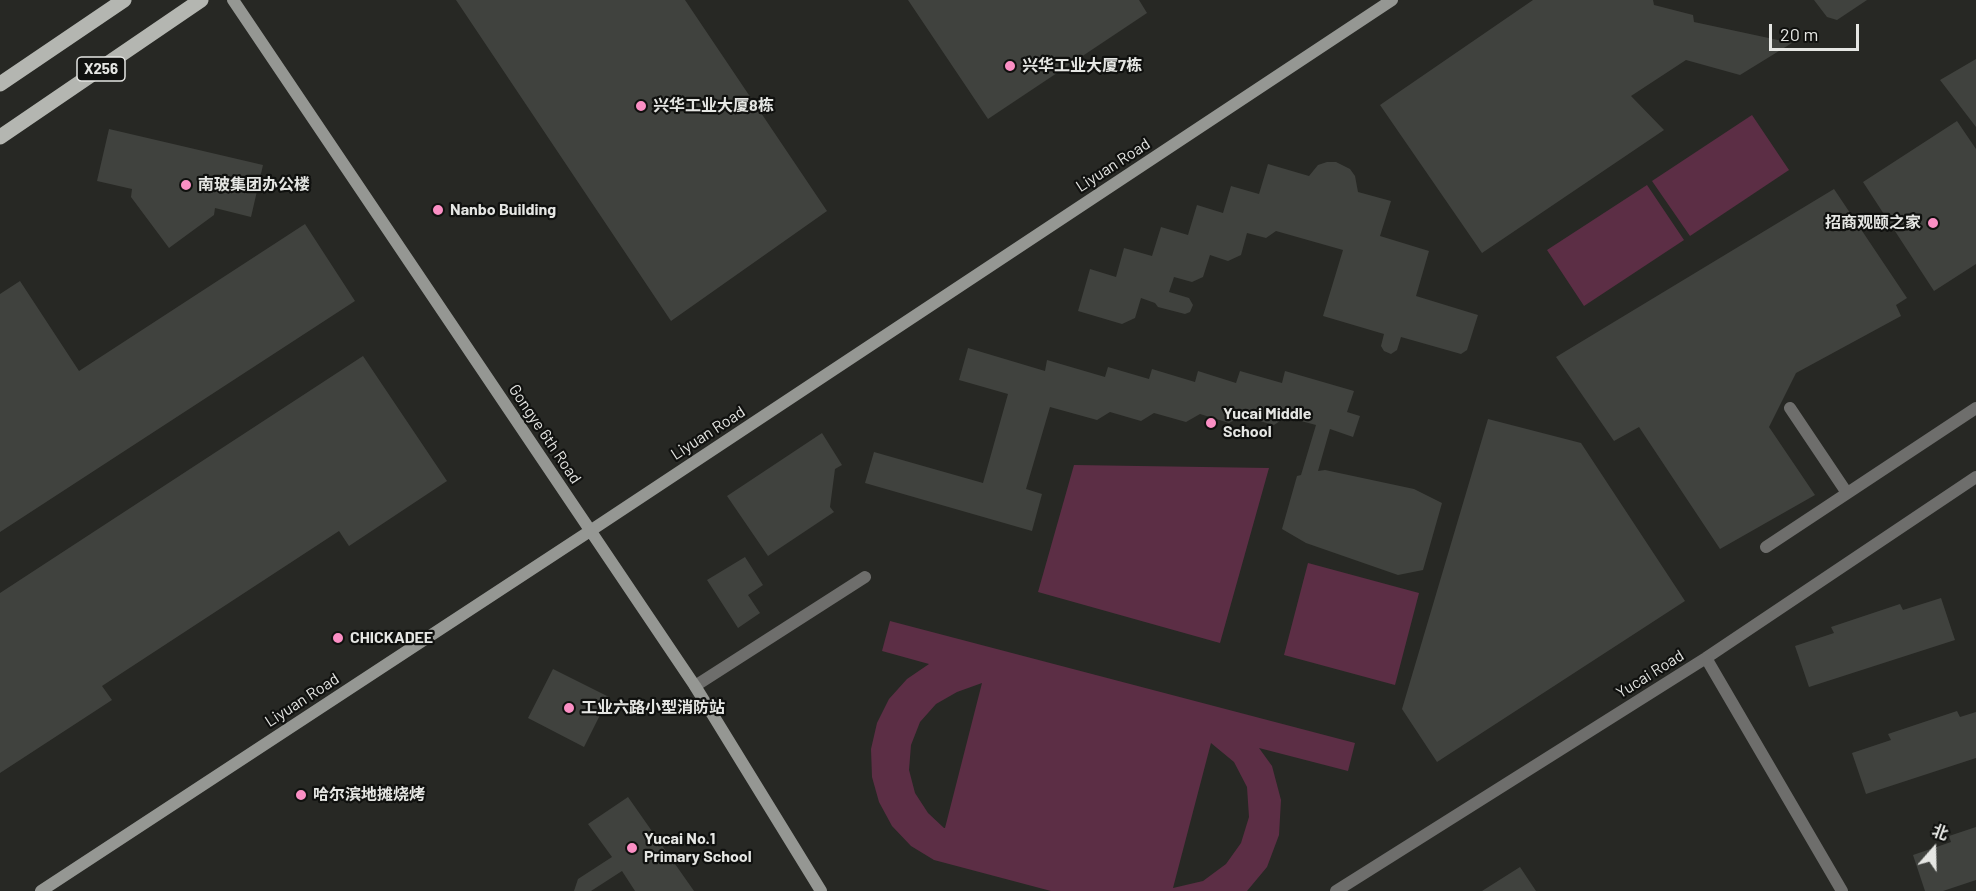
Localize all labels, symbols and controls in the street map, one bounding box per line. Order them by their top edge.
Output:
scale bar [1772,12,1862,50]
text: 20 m [1780,23,1818,45]
place label: 兴华工业大厦7栋 [1022,56,1142,76]
road number: X256 [77,57,125,81]
marker: 兴华工业大厦7栋 [1003,59,1017,73]
place label: 兴华工业大厦8栋 [653,96,774,116]
marker: 兴华工业大厦8栋 [634,99,648,113]
street label: Liyuan Road [1072,134,1154,196]
place label: 南玻集团办公楼 [198,175,310,195]
marker: 南玻集团办公楼 [179,178,193,192]
place label: Nanbo Building [450,200,556,220]
marker: Nanbo Building [431,203,445,217]
place label: 招商观颐之家 [1825,213,1921,233]
marker: 招商观颐之家 [1926,216,1940,230]
street label: Gongye 6th Road [505,381,585,487]
street label: Liyuan Road [667,402,749,464]
place label: Yucai Middle School [1223,404,1312,442]
marker: Yucai Middle School [1204,416,1218,430]
place label: CHICKADEE [350,628,433,648]
marker: CHICKADEE [331,631,345,645]
street label: Yucai Road [1613,646,1687,702]
street label: Liyuan Road [261,669,343,731]
place label: 工业六路小型消防站 [581,698,725,718]
marker: 工业六路小型消防站 [562,701,576,715]
place label: 哈尔滨地摊烧烤 [313,785,425,805]
marker: 哈尔滨地摊烧烤 [294,788,308,802]
north arrow [1904,819,1964,879]
text: 北 [1930,820,1951,843]
place label: Yucai No.1 Primary School [644,829,752,867]
marker: Yucai No.1 Primary School [625,841,639,855]

